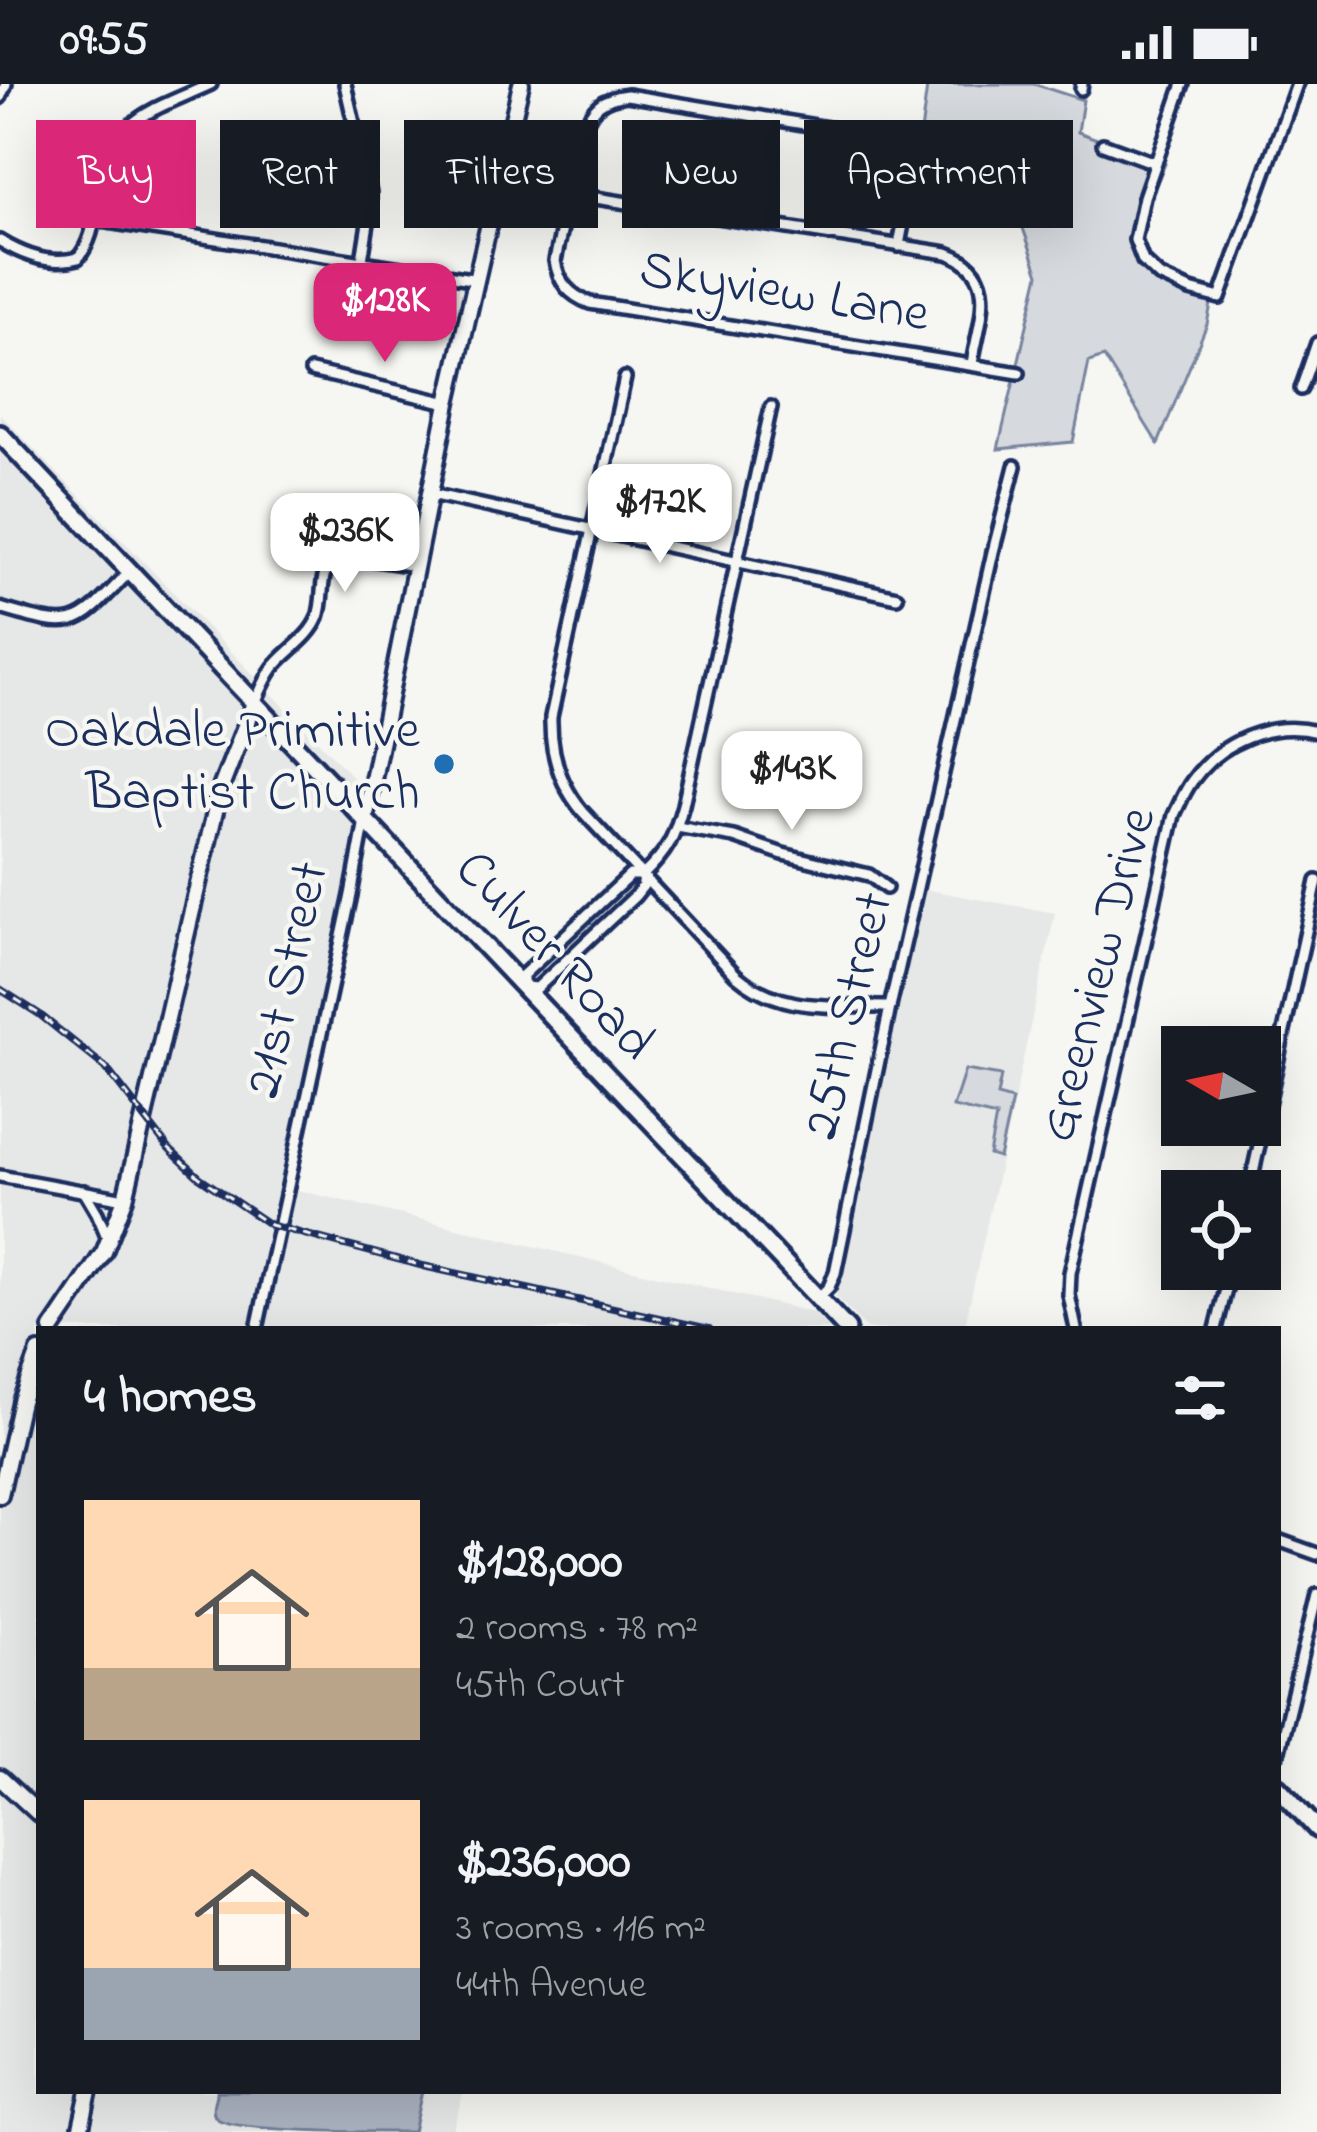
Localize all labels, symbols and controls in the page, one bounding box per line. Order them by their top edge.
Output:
text: 09:55 [60,9,148,75]
chip: Buy [36,120,196,228]
chip: Rent [220,120,380,228]
chip: Filters [404,120,598,228]
chip: New [622,120,780,228]
chip: Apartment [804,120,1073,228]
street label: Skyview Lane [634,233,935,355]
pin: $128K [301,263,469,365]
text: $128K [341,273,429,330]
pin: $172K [576,464,744,566]
text: $172K [615,474,705,531]
pin: $236K [261,493,429,595]
text: $236K [297,503,393,560]
place label: Oakdale Primitive Baptist Church [45,694,421,834]
pin: $143K [708,731,876,833]
text: $143K [748,741,836,798]
marker: Oakdale Primitive Baptist Church [431,751,457,777]
street label: Greenview Drive [1021,799,1179,1150]
street label: Culver Road [435,834,671,1080]
street label: 21st Street [226,855,352,1105]
street label: 25th Street [784,885,916,1147]
north arrow [1161,1026,1281,1146]
map controls [1161,1026,1281,1290]
button: locate [1161,1170,1281,1290]
text: 4 homes [84,1361,257,1436]
icon: filters [1167,1365,1233,1431]
text: $128,000 [456,1526,622,1601]
icon: home [180,1548,324,1692]
text: 2 rooms · 78 m² [456,1601,698,1658]
text: 45th Court [456,1658,625,1715]
text: $236,000 [456,1826,631,1901]
icon: home [180,1848,324,1992]
text: 3 rooms · 116 m² [456,1901,706,1958]
text: 44th Avenue [456,1958,646,2015]

